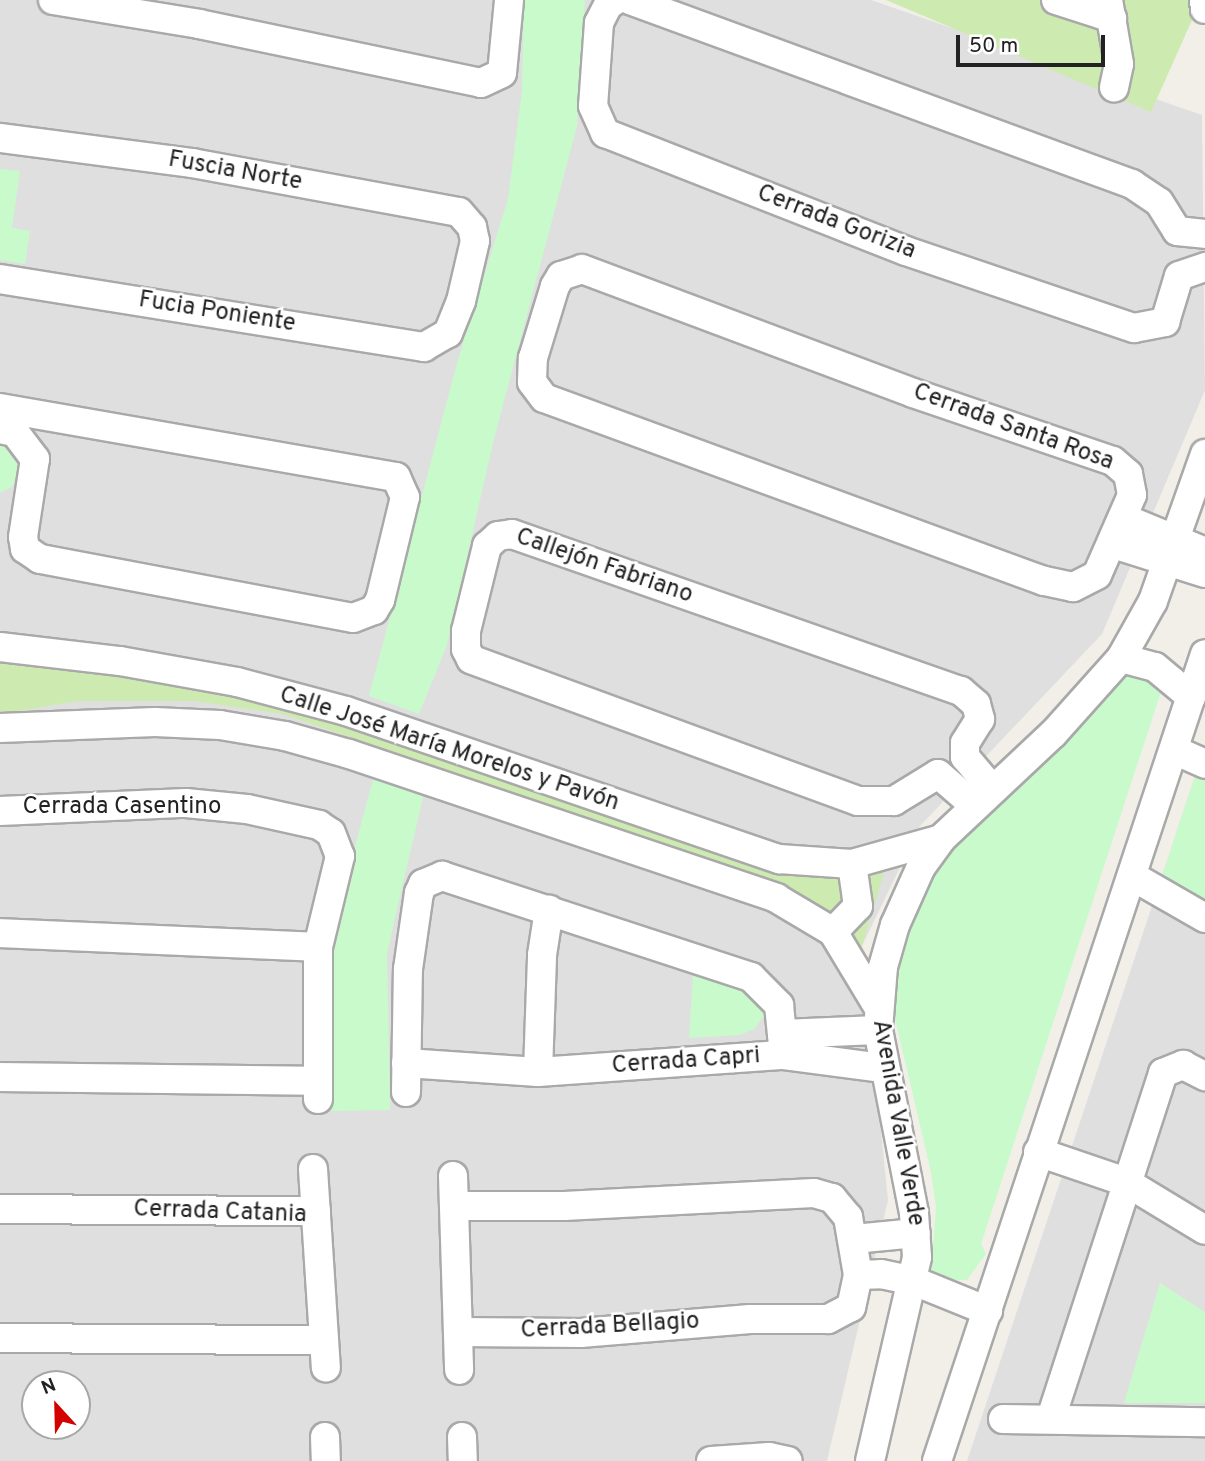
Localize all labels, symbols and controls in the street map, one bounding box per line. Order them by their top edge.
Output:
scale bar [960,21,1109,65]
text: 50 m [969,33,1018,60]
street label: Fuscia Norte [166,146,304,198]
street label: Cerrada Gorizia [753,180,919,266]
street label: Fucia Poniente [136,286,298,340]
street label: Cerrada Santa Rosa [909,378,1117,478]
street label: Callejón Fabriano [512,523,696,611]
street label: Calle José María Morelos y Pavón [275,681,623,819]
street label: Cerrada Casentino [22,794,222,822]
street label: Avenida Valle Verde [864,1017,930,1229]
street label: Cerrada Capri [611,1042,761,1082]
street label: Cerrada Catania [133,1196,307,1230]
street label: Cerrada Bellagio [520,1308,700,1346]
north arrow [21,1370,91,1440]
text: N [38,1374,60,1401]

